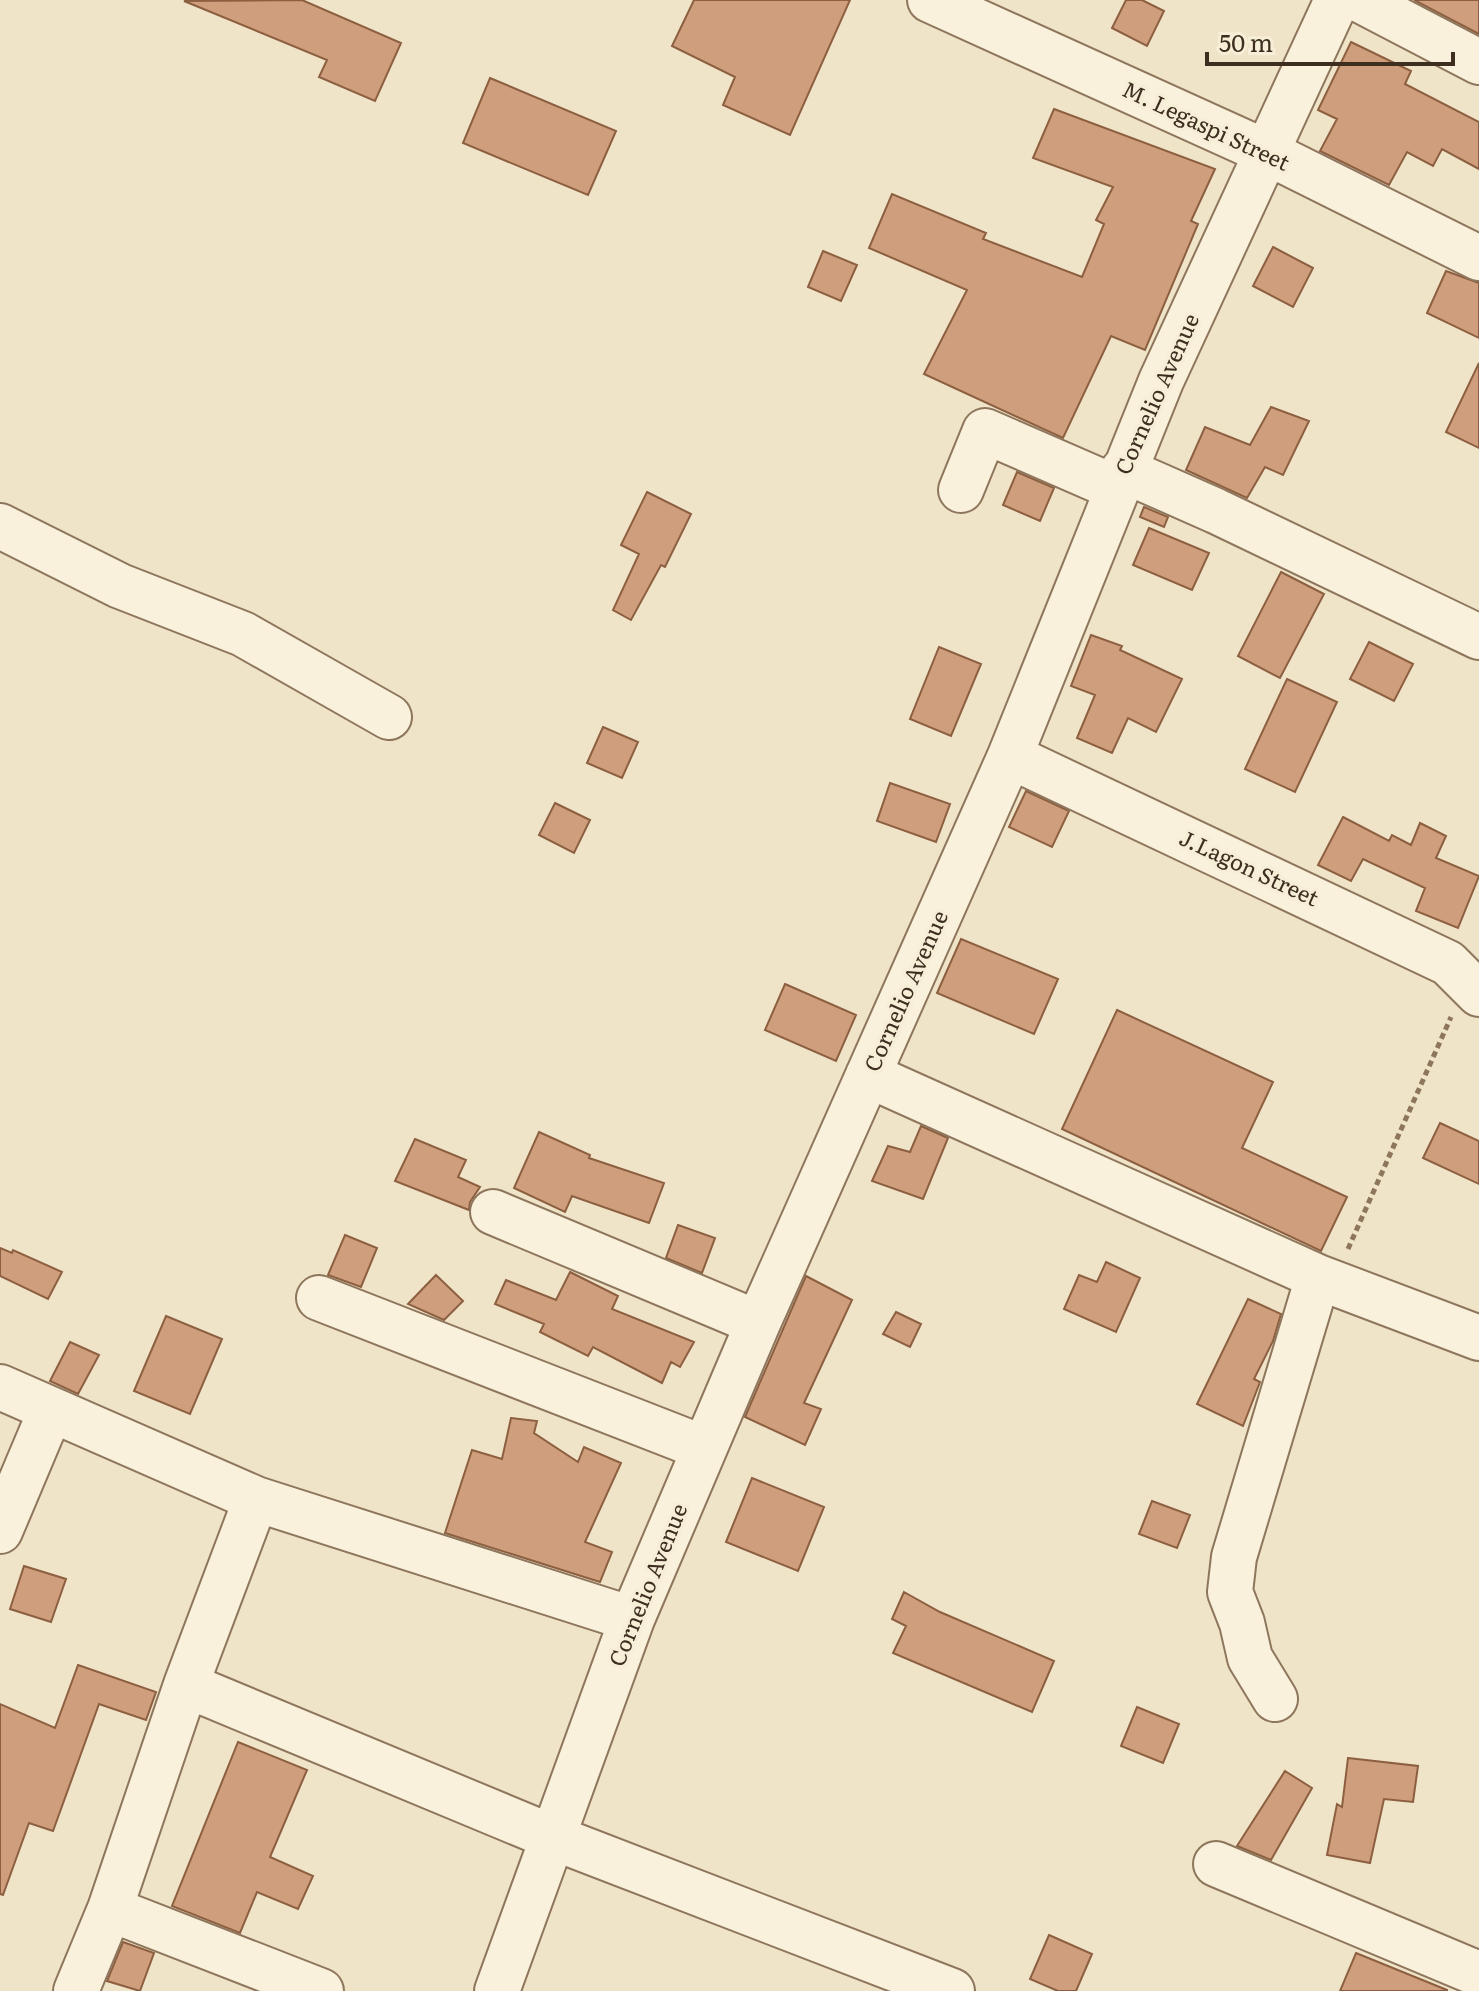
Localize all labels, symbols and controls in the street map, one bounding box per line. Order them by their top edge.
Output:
scale bar [1207,16,1453,66]
text: 50 m [1219,24,1273,59]
street label: M. Legaspi Street [1118,71,1296,178]
street label: Cornelio Avenue [1105,308,1206,479]
street label: J.Lagon Street [1174,820,1325,913]
street label: Cornelio Avenue [854,905,955,1076]
street label: Cornelio Avenue [599,1498,694,1671]

